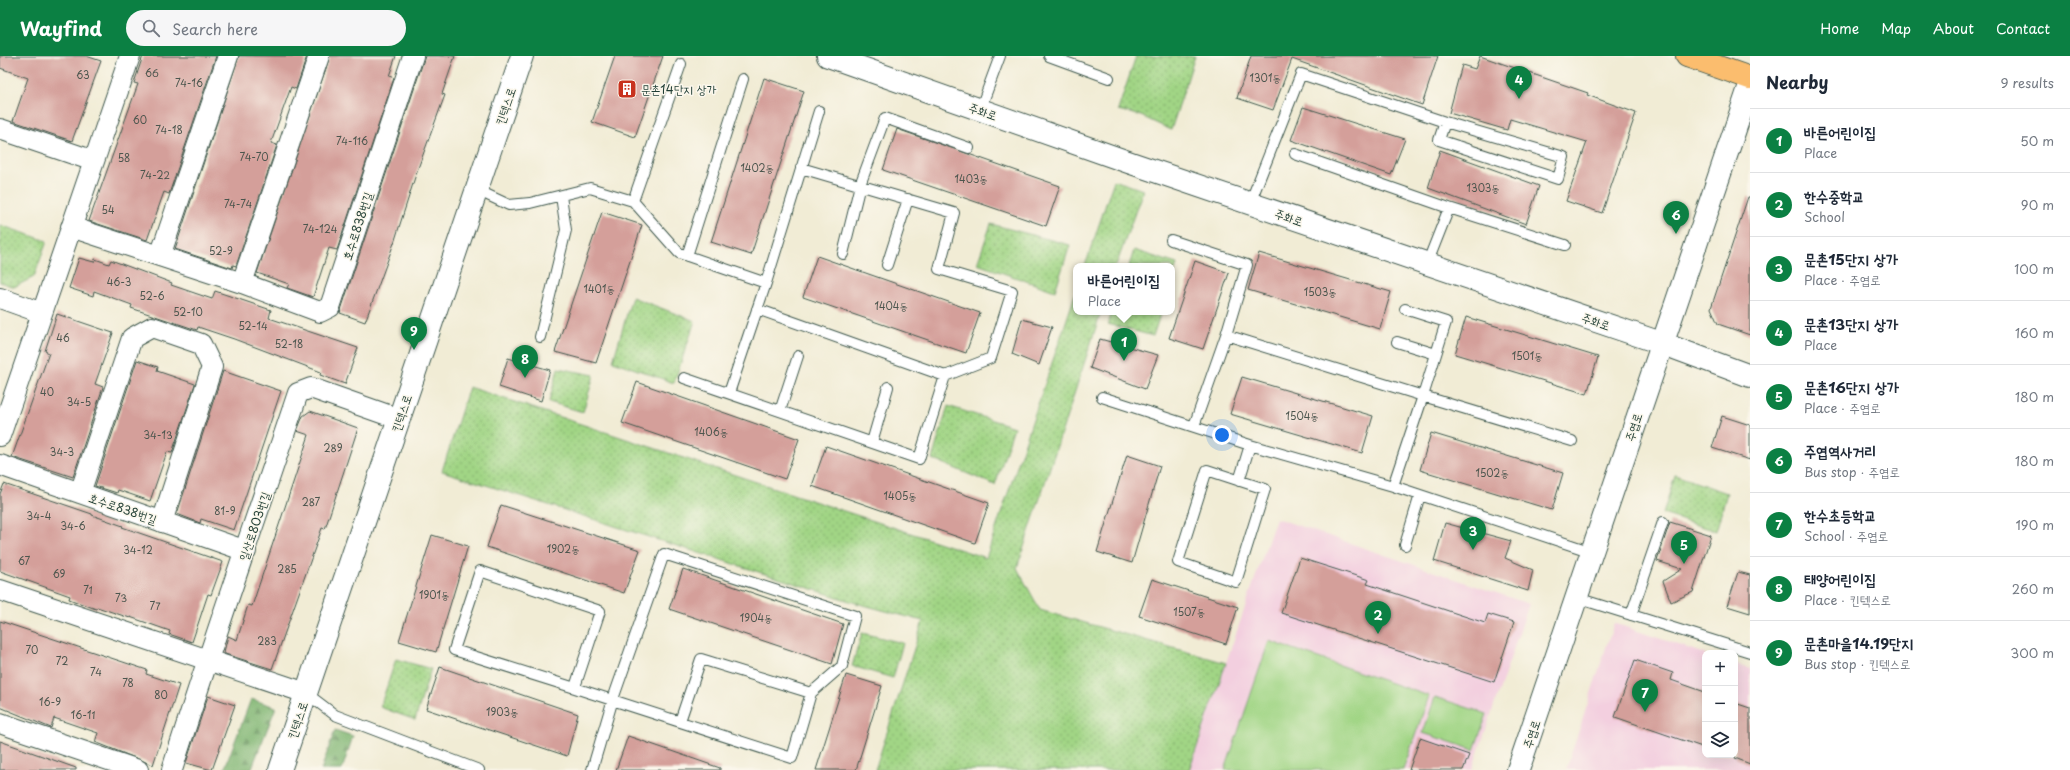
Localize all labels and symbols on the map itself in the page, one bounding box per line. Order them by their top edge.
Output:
house number: 66 [145,65,159,80]
pin: 4 [1506,66,1532,99]
house number: 63 [76,67,90,82]
house number: 1301동 [1250,70,1280,85]
house number: 74-16 [175,75,203,90]
building icon: 문촌14단지 상가 [616,78,638,100]
place label: 문촌14단지 상가 [641,80,717,98]
street label: 킨텍스로 [490,85,520,127]
street label: 주화로 [966,98,1000,124]
house number: 60 [133,112,147,127]
house number: 74-18 [155,122,183,137]
house number: 74-116 [336,133,368,148]
house number: 74-70 [239,149,269,164]
house number: 58 [118,150,130,165]
house number: 1402동 [740,160,774,175]
house number: 74-22 [140,167,170,182]
house number: 1403동 [955,171,987,186]
house number: 1303동 [1467,180,1499,195]
street label: 호수로838번길 [337,189,377,263]
house number: 74-74 [224,196,252,211]
pin: 6 [1663,201,1689,234]
house number: 54 [101,202,115,217]
street label: 주화로 [1272,204,1306,230]
house number: 74-124 [303,221,338,236]
house number: 52-9 [209,243,233,258]
house number: 46-3 [107,274,131,289]
house number: 1401동 [584,281,614,296]
house number: 1503동 [1304,284,1336,299]
house number: 52-6 [140,288,164,303]
house number: 1404동 [874,298,908,313]
house number: 52-10 [173,304,203,319]
street label: 주화로 [1579,308,1613,334]
pin: 9 [401,317,427,350]
house number: 52-14 [238,318,268,333]
pin: 1 [1111,328,1137,361]
house number: 46 [56,330,70,345]
house number: 52-18 [275,336,303,351]
pin: 8 [512,345,538,378]
house number: 1501동 [1512,348,1542,363]
house number: 40 [40,384,54,399]
street label: 킨텍스로 [386,392,416,434]
house number: 34-5 [67,394,91,409]
house number: 1504동 [1286,408,1318,423]
street label: 주엽로 [1620,410,1646,444]
house number: 1406동 [694,424,728,439]
your location [1212,425,1232,445]
house number: 34-13 [143,427,173,442]
house number: 289 [323,440,343,455]
house number: 34-3 [50,444,74,459]
house number: 1502동 [1475,465,1509,480]
street label: 호수로838번길 [86,488,160,528]
house number: 1405동 [884,488,916,503]
street label: 일산로803번길 [234,489,274,563]
house number: 287 [302,494,321,509]
house number: 81-9 [214,503,236,518]
house number: 34-4 [27,508,52,523]
pin: 3 [1460,517,1486,550]
house number: 34-6 [60,518,86,533]
pin: 5 [1671,531,1697,564]
house number: 1902동 [547,541,579,556]
house number: 34-12 [123,542,153,557]
house number: 67 [18,553,30,568]
house number: 285 [277,561,297,576]
house number: 69 [53,566,65,581]
house number: 71 [83,582,93,597]
house number: 1901동 [419,587,449,602]
house number: 73 [115,590,127,605]
house number: 77 [149,598,161,613]
pin: 2 [1365,601,1391,634]
house number: 1507동 [1173,604,1205,619]
house number: 1904동 [740,610,772,625]
house number: 283 [257,633,277,648]
house number: 70 [26,642,38,657]
house number: 72 [56,653,68,668]
house number: 74 [90,664,102,679]
house number: 78 [122,675,134,690]
pin: 7 [1632,679,1658,712]
house number: 80 [154,687,168,702]
house number: 16-9 [39,694,61,709]
street label: 킨텍스로 [282,699,312,741]
house number: 1903동 [486,704,518,719]
house number: 16-11 [71,707,95,722]
street label: 주엽로 [1518,717,1544,751]

